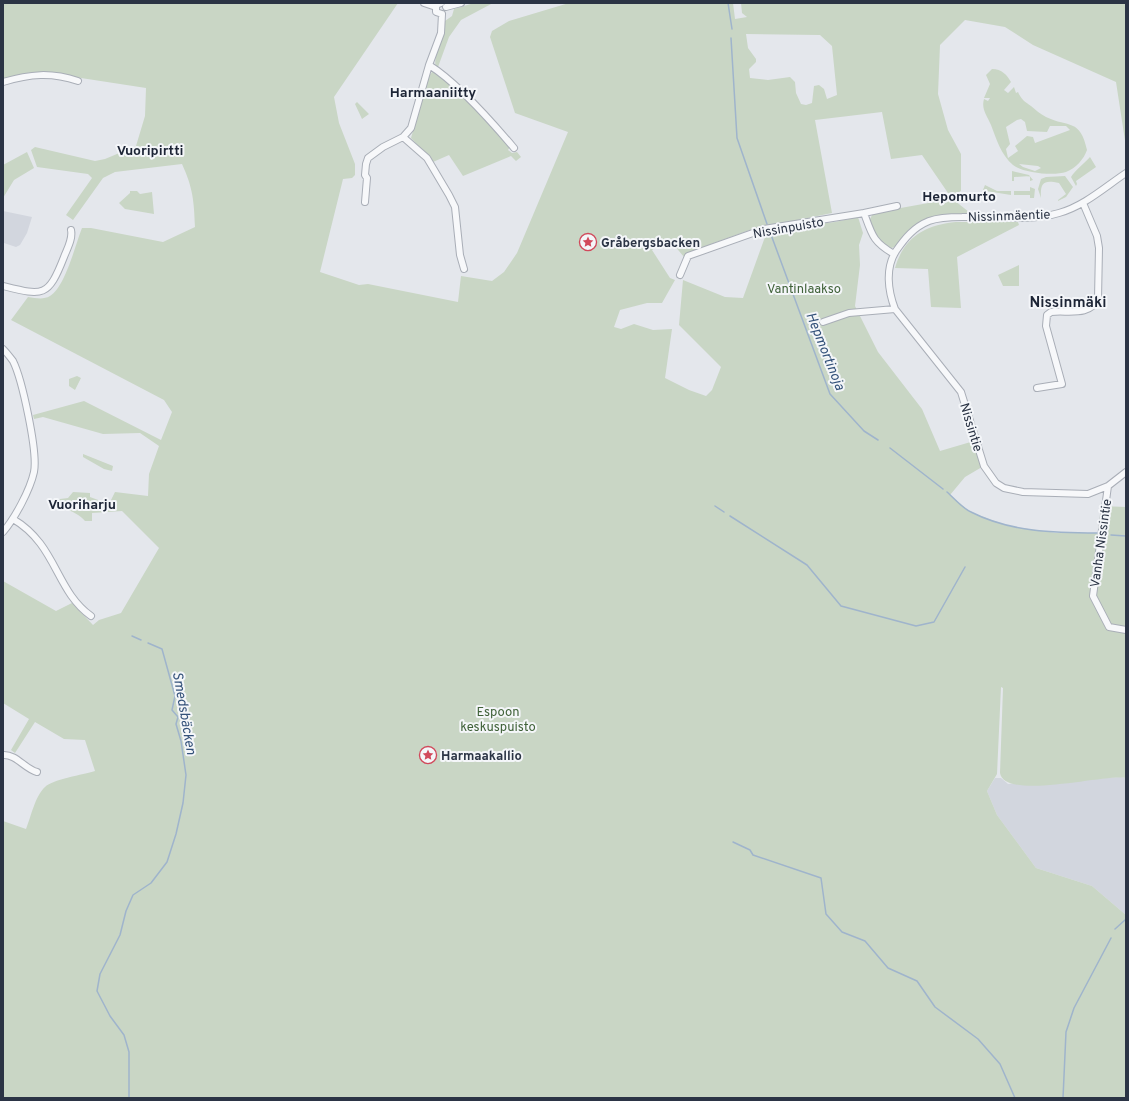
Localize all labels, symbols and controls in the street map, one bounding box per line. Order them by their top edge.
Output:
district label: Harmaaniitty [390,85,476,102]
district label: Vuoripirtti [117,143,183,160]
district label: Hepomurto [922,189,996,206]
street label: Nissinmäentie [968,208,1051,226]
street label: Nissinpuisto [752,215,825,243]
place icon: Gråbergsbacken [578,232,598,252]
place label: Gråbergsbacken [601,236,700,252]
park label: Vantinlaakso [767,282,841,298]
district label: Nissinmäki [1029,294,1107,313]
water label: Hepmortinoja [801,310,848,394]
street label: Nissintie [955,401,985,454]
district label: Vuoriharju [48,497,116,514]
street label: Vanha Nissintie [1088,498,1116,589]
water label: Smedsbäcken [168,670,199,756]
park label: Espoon keskuspuisto [460,705,536,736]
place icon: Harmaakallio [418,745,438,765]
place label: Harmaakallio [441,749,522,765]

